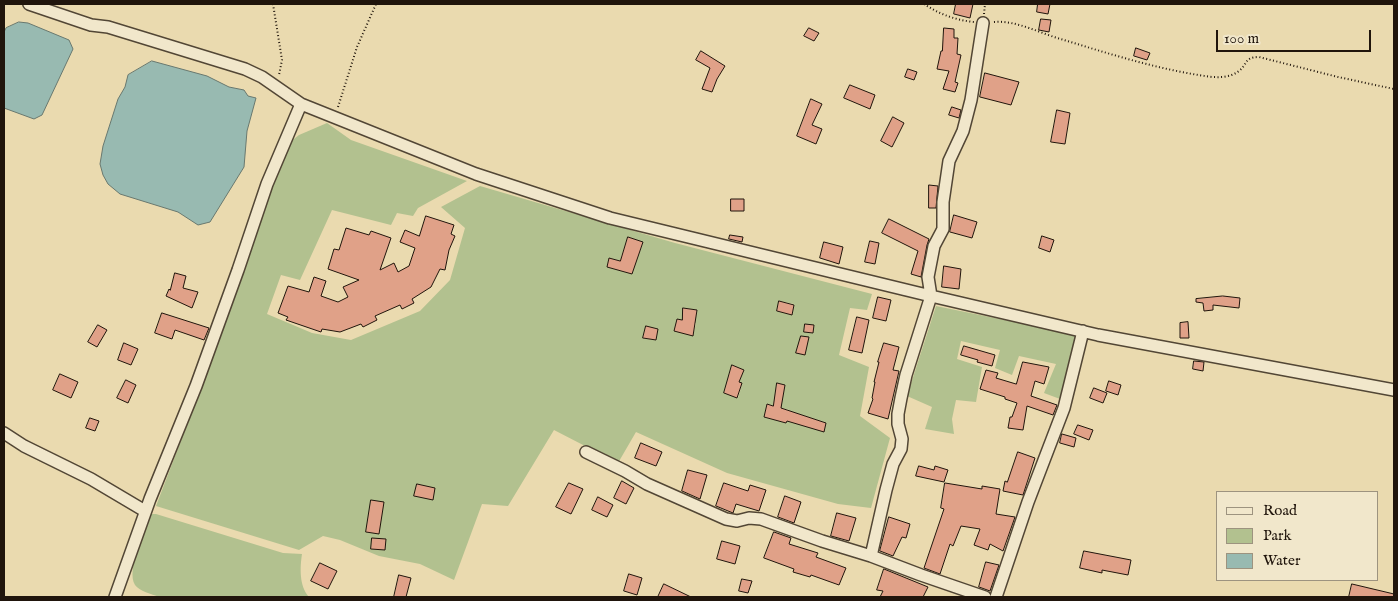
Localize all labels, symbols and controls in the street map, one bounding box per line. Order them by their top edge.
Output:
scale bar [1218,20,1373,52]
text: 100 m [1224,29,1259,48]
legend [1216,491,1378,581]
text: Road [1263,501,1297,520]
text: Park [1263,526,1292,545]
text: Water [1263,551,1300,570]

